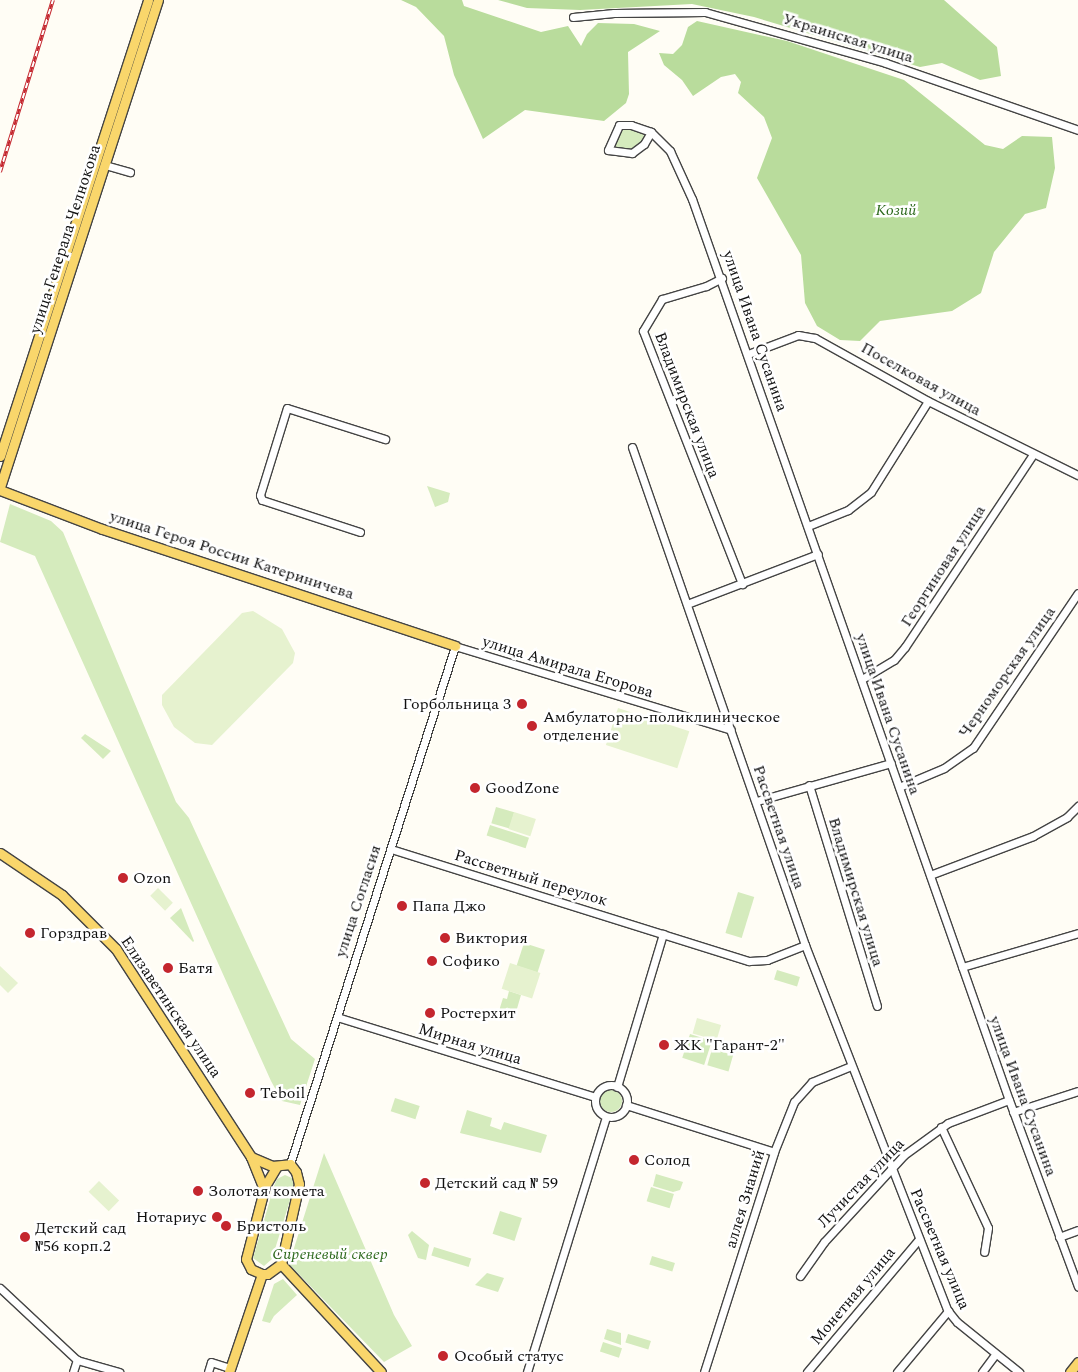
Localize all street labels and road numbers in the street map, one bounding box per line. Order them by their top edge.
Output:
street label: Украинская улица [781,9,915,67]
street label: улица Генерала Челнокова [25,142,105,336]
street label: улица Ивана Сусанина [718,248,792,414]
street label: Владимирская улица [650,329,724,481]
street label: Поселковая улица [858,338,984,420]
street label: Георгиновая улица [897,502,989,630]
street label: улица Героя России Катериничева [107,506,357,604]
street label: Черноморская улица [955,603,1059,741]
street label: улица Ивана Сусанина [851,631,925,797]
street label: улица Амирала Егорова [480,632,656,702]
street label: Рассветная улица [749,763,809,891]
street label: Владимирская улица [824,815,888,969]
street label: улица Согласия [331,842,385,960]
street label: Рассветный переулок [452,846,610,910]
street label: Елизаветинская улица [116,933,226,1081]
street label: улица Ивана Сусанина [985,1013,1061,1179]
street label: Мирная улица [416,1019,524,1069]
street label: Лучистая улица [814,1134,908,1232]
street label: аллея Знаний [721,1148,769,1250]
street label: Рассветная улица [906,1186,974,1312]
street label: Монетная улица [806,1243,900,1349]

